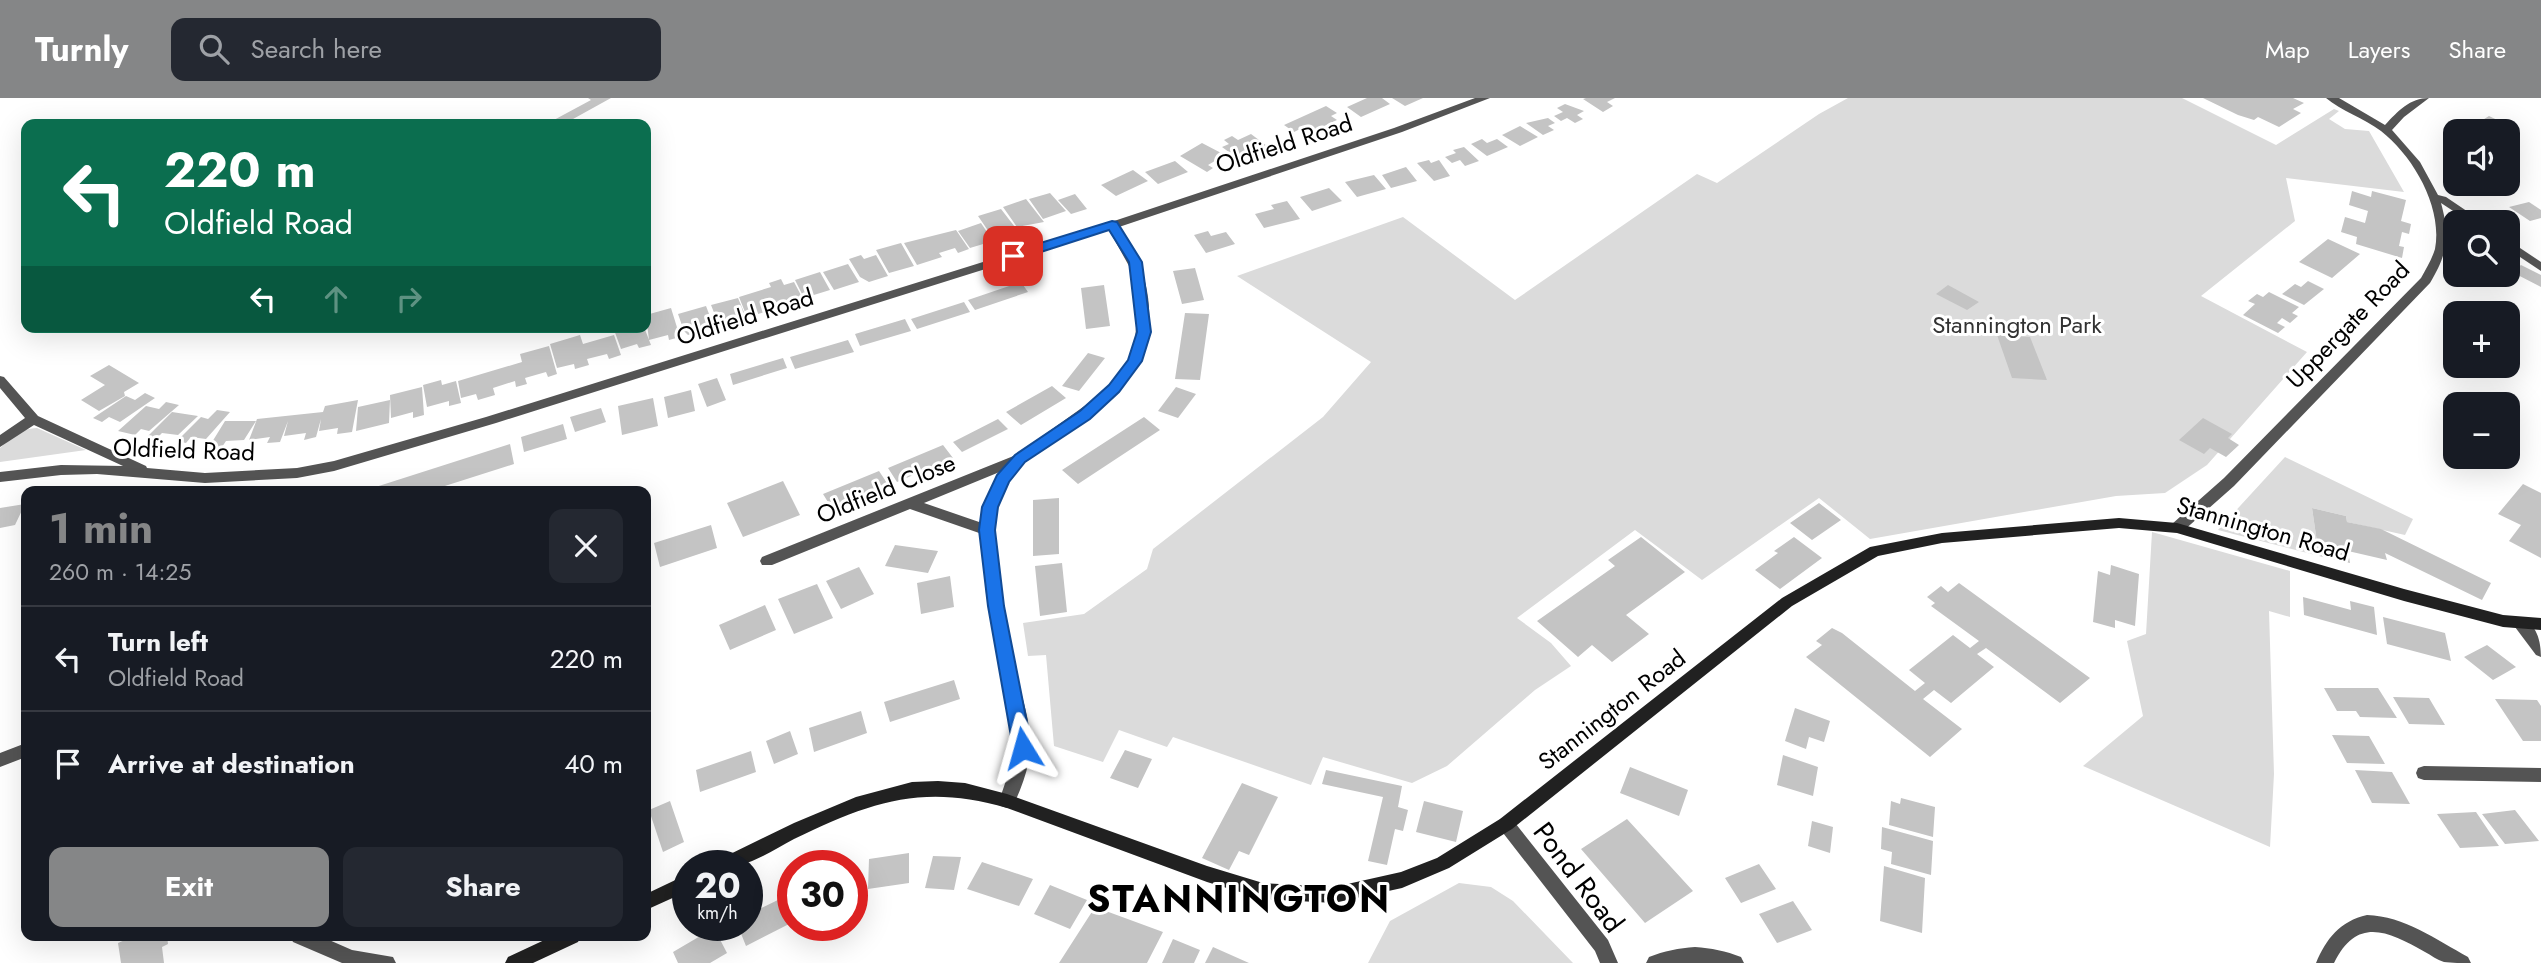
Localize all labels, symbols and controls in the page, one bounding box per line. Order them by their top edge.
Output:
search box [171,18,661,81]
text: Turnly [35,26,129,73]
icon: search [195,30,233,68]
text: Search here [251,30,382,68]
text: Map [2265,32,2310,67]
text: Layers [2348,32,2410,67]
text: Share [2448,32,2506,67]
street label: Oldfield Road [1211,105,1357,182]
map controls [2443,119,2520,469]
button: sound [2443,119,2520,196]
text: 220 m [164,135,316,205]
icon: left [49,147,140,238]
text: Oldfield Road [164,200,353,246]
button: search [2443,210,2520,287]
pin [983,226,1043,286]
icon: arrive [994,237,1032,275]
street label: Uppergate Road [2278,253,2418,396]
street label: Oldfield Road [672,279,818,354]
icon: left [244,280,282,318]
icon: ahead [317,280,355,318]
icon: right [390,280,428,318]
button: + [2443,301,2520,378]
park label: Stannington Park [1932,307,2102,342]
button: − [2443,392,2520,469]
street label: Oldfield Road [113,430,255,469]
street label: Oldfield Close [811,445,961,532]
street label: Stannington Road [2172,487,2354,570]
text: 1 min [49,498,153,559]
button: close [549,509,623,583]
text: 260 m · 14:25 [49,555,191,589]
text: Turn left [108,623,208,661]
icon: left [49,640,87,678]
text: 220 m [550,640,623,678]
street label: Stannington Road [1531,641,1693,778]
text: Oldfield Road [108,661,244,695]
position arrow [986,711,1060,785]
icon: arrive [49,745,87,783]
text: Arrive at destination [108,745,355,783]
text: 40 m [564,745,623,783]
street label: Pond Road [1523,813,1634,941]
button: Exit [49,847,329,927]
button: Share [343,847,623,927]
speed limit sign: 30 [777,850,868,941]
text: 20 [694,861,741,911]
district label: STANNINGTON [1087,871,1391,926]
text: km/h [697,900,738,926]

